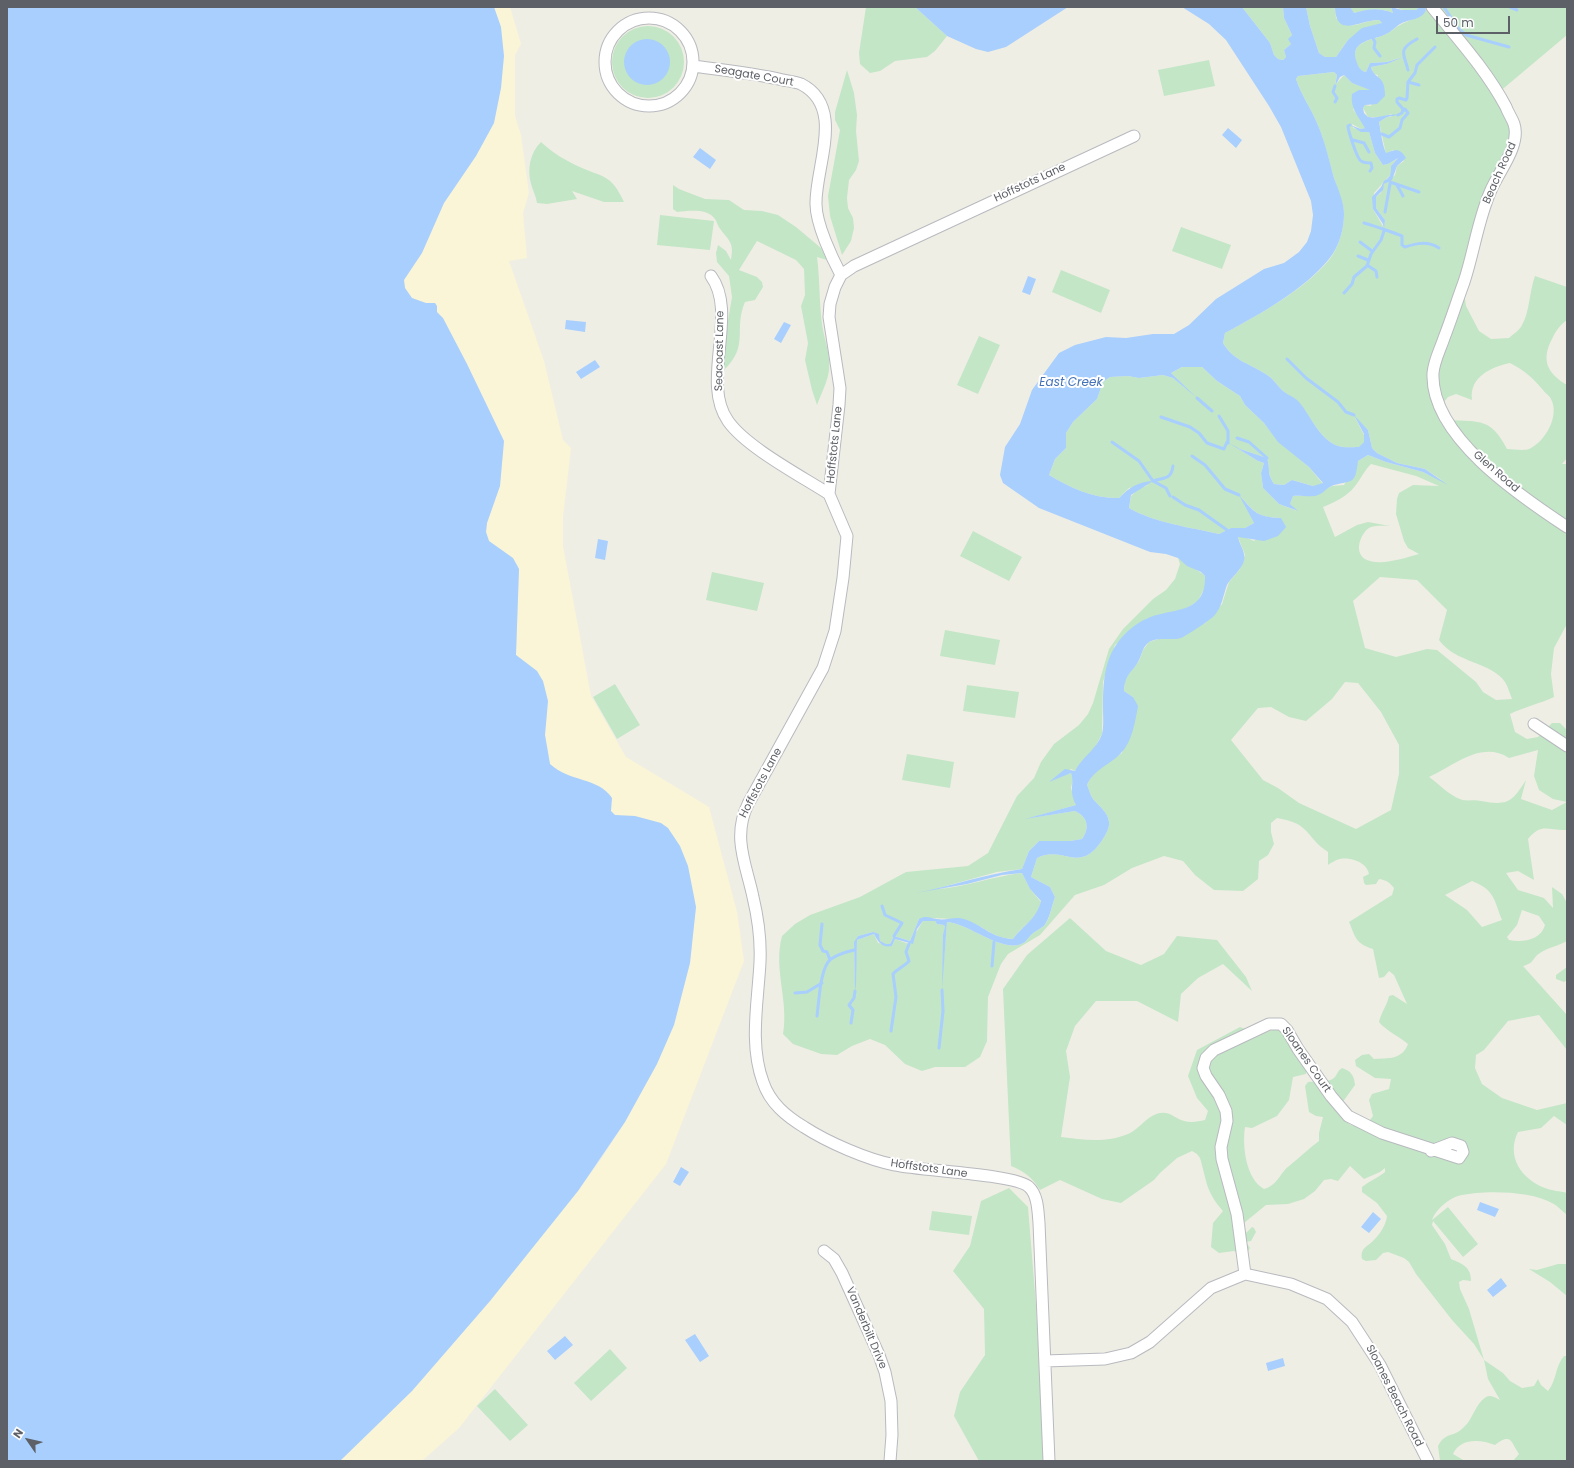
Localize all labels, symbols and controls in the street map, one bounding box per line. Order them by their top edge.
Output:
scale bar [1438,8,1512,34]
text: 50 m [1443,14,1474,31]
street label: Seagate Court [713,63,795,89]
street label: Beach Road [1480,140,1520,206]
street label: Hoffstots Lane [992,161,1068,205]
street label: Seacoast Lane [713,311,727,391]
water label: East Creek [1039,376,1103,390]
street label: Hoffstots Lane [824,406,846,484]
street label: Glen Road [1470,448,1522,496]
street label: Hoffstots Lane [737,746,785,820]
street label: Sloanes Court [1279,1025,1333,1095]
street label: Hoffstots Lane [890,1157,968,1181]
street label: Vanderbilt Drive [843,1285,889,1371]
street label: Sloanes Beach Road [1363,1343,1425,1449]
north arrow [8,1420,48,1460]
text: N [9,1425,27,1441]

